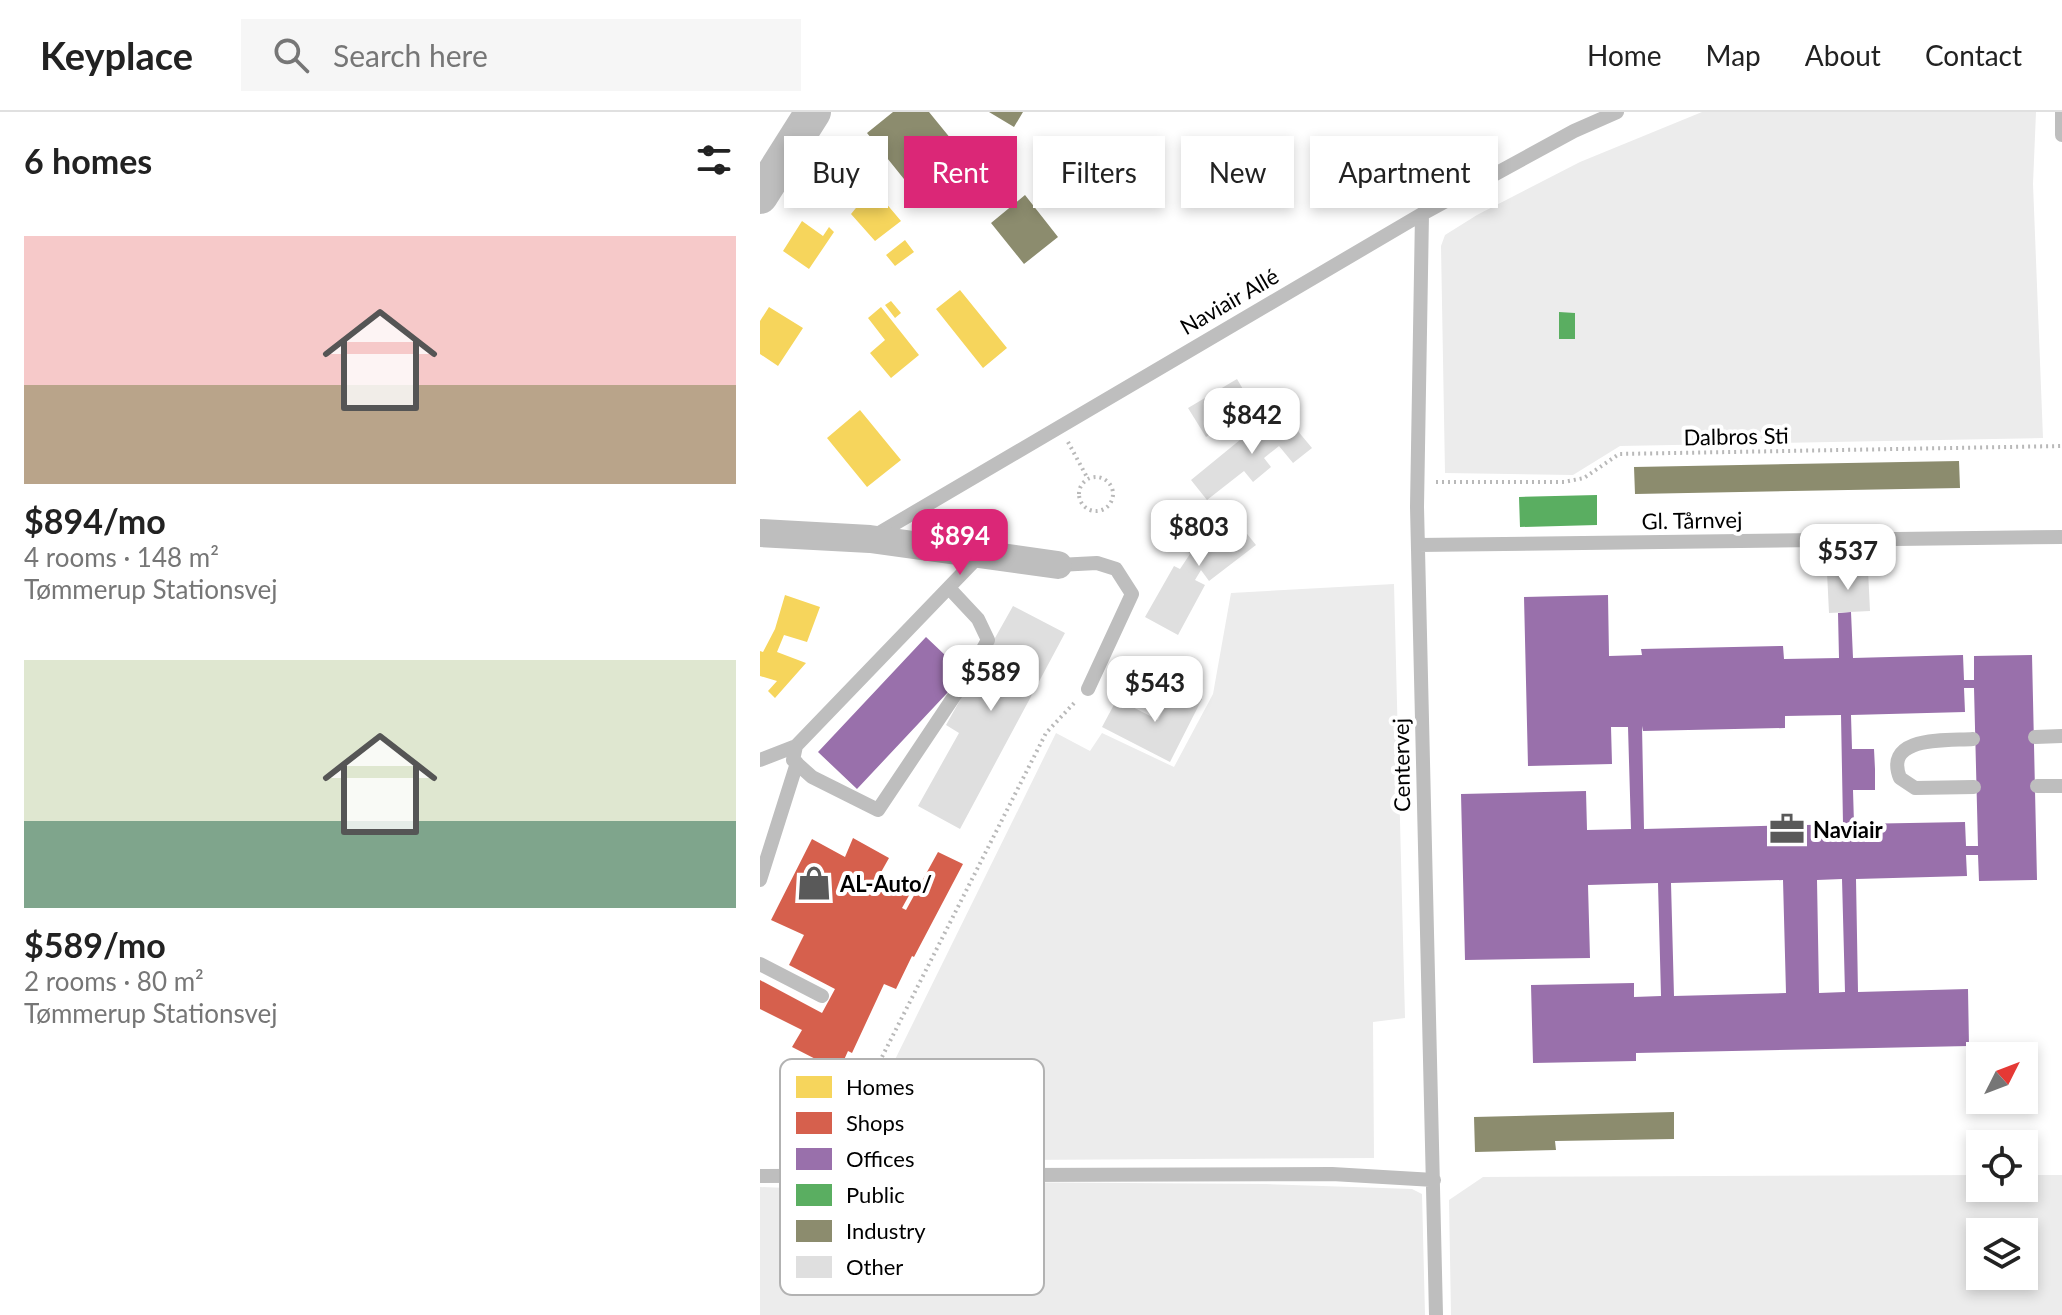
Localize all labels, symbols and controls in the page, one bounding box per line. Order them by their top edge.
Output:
search box [241,19,801,91]
text: Keyplace [40,32,193,78]
icon: search [269,33,313,77]
text: Search here [333,37,488,73]
text: Home [1587,38,1662,72]
text: Map [1706,38,1761,72]
text: About [1805,38,1881,72]
text: Contact [1925,38,2022,72]
chip: Buy [784,136,888,208]
chip: Rent [904,136,1017,208]
chip: Filters [1033,136,1165,208]
chip: New [1181,136,1294,208]
chip: Apartment [1310,136,1498,208]
icon: filters [692,138,736,182]
text: 6 homes [24,140,152,181]
street label: Naviair Allé [1175,262,1283,340]
icon: home [308,288,452,432]
pin: $842 [1205,388,1299,456]
text: $842 [1222,398,1282,430]
street label: Dalbros Sti [1683,422,1789,450]
text: $894/mo [24,500,166,541]
pin: $803 [1152,500,1246,568]
street label: Gl. Tårnvej [1641,506,1743,534]
pin: $894 [913,509,1007,577]
text: $803 [1169,510,1229,542]
text: $894 [930,519,990,551]
pin: $537 [1801,524,1895,592]
text: $537 [1818,534,1878,566]
text: 4 rooms · 148 m² [24,541,219,573]
text: Tømmerup Stationsvej [24,573,278,605]
pin: $589 [944,645,1038,713]
text: $589 [961,655,1021,687]
pin: $543 [1108,656,1202,724]
text: $543 [1125,666,1185,698]
icon: home [308,712,452,856]
street label: Centervej [1387,718,1415,812]
office icon: Naviair [1768,810,1806,848]
place label: Naviair [1813,816,1884,843]
shop icon: AL-Auto/ [795,864,833,902]
place label: AL-Auto/ [839,870,932,897]
text: $589/mo [24,924,166,965]
text: 2 rooms · 80 m² [24,965,204,997]
text: Tømmerup Stationsvej [24,997,278,1029]
north arrow [1966,1042,2038,1114]
map controls [1966,1042,2038,1290]
legend [780,1059,1044,1295]
text: Homes [846,1073,914,1100]
text: Shops [846,1109,904,1136]
button: locate [1966,1130,2038,1202]
text: Offices [846,1145,915,1172]
text: Public [846,1181,905,1208]
text: Industry [846,1217,926,1244]
button: layers [1966,1218,2038,1290]
text: Other [846,1253,903,1280]

